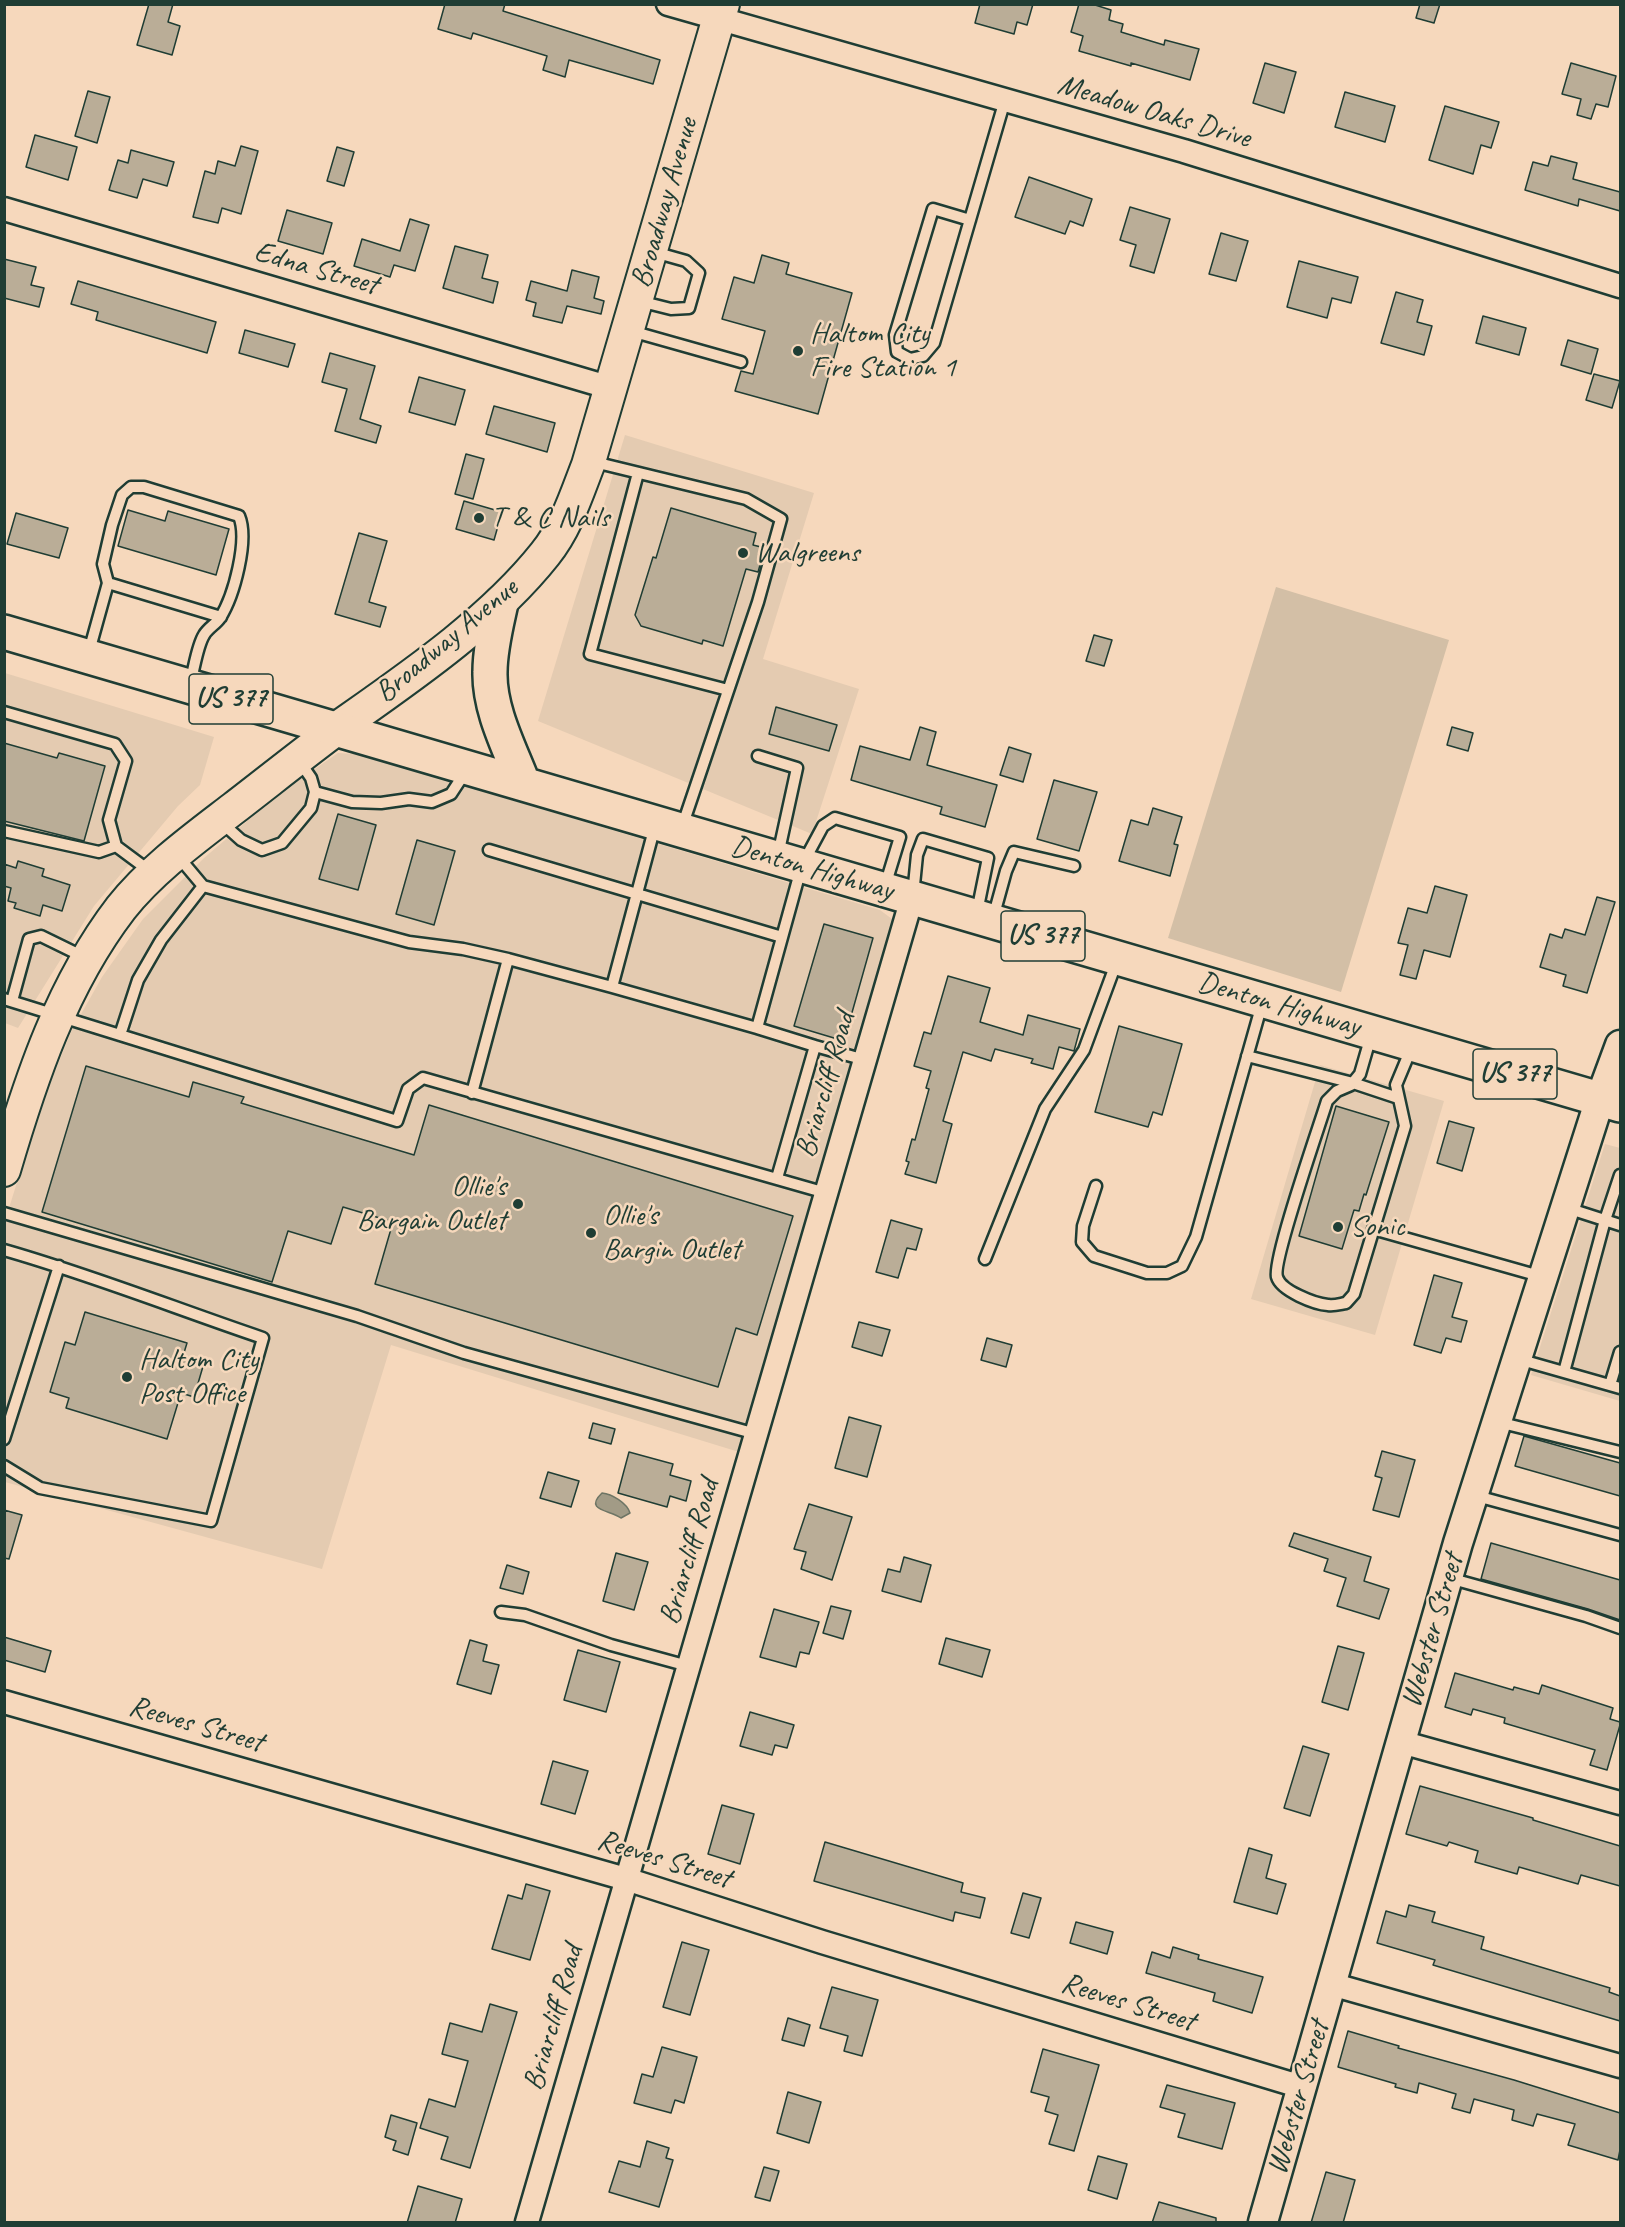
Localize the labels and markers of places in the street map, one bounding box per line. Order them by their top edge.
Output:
place label: Haltom City Fire Station 1 [810,316,956,386]
marker: Haltom City Fire Station 1 [791,344,805,358]
place label: T & C Nails [491,500,610,536]
marker: T & C Nails [472,511,486,525]
place label: Walgreens [755,535,859,571]
marker: Walgreens [736,546,750,560]
place label: Ollie's Bargain Outlet [357,1169,506,1240]
marker: Ollie's Bargain Outlet [511,1197,525,1211]
place label: Ollie's Bargin Outlet [603,1198,740,1268]
place label: Sonic [1350,1209,1405,1245]
marker: Sonic [1331,1220,1345,1234]
marker: Ollie's Bargin Outlet [584,1226,598,1240]
place label: Haltom City Post Office [139,1342,259,1412]
marker: Haltom City Post Office [120,1370,134,1384]

